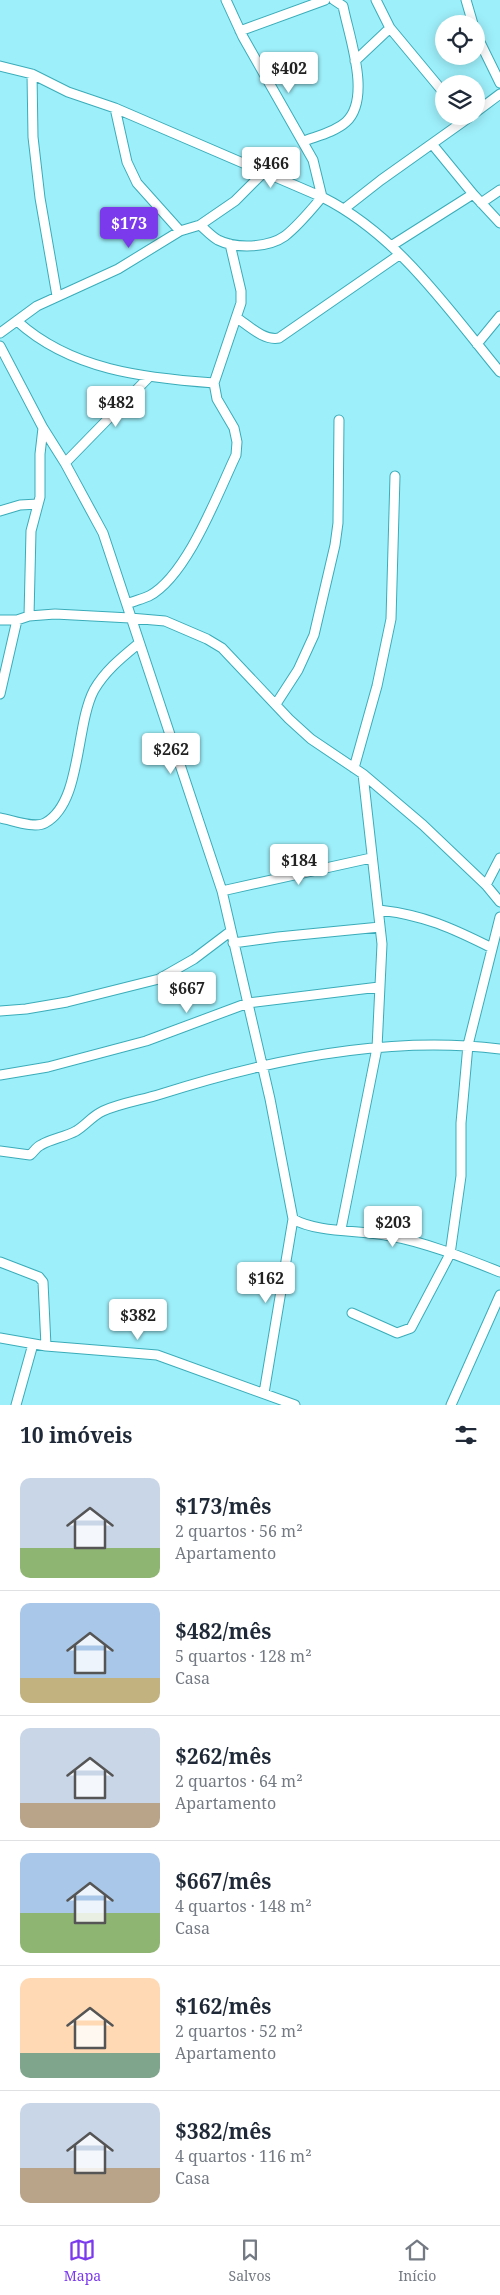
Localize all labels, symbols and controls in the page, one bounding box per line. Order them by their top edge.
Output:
map controls [435,15,485,125]
button: locate [435,15,485,65]
pin: $402 [259,52,319,94]
text: $402 [271,57,307,79]
button: layers [435,75,485,125]
pin: $466 [241,146,301,189]
text: $466 [253,152,289,174]
pin: $173 [99,206,159,249]
text: $173 [111,212,147,234]
pin: $482 [86,386,146,428]
text: $482 [98,391,134,413]
pin: $262 [141,732,201,775]
text: $262 [153,738,189,760]
pin: $184 [269,844,329,886]
text: $184 [281,849,317,871]
pin: $667 [157,972,217,1014]
text: $667 [169,977,205,999]
pin: $203 [363,1206,423,1248]
text: $203 [375,1211,411,1233]
pin: $162 [236,1262,296,1304]
text: $162 [248,1267,284,1289]
pin: $382 [108,1298,168,1341]
text: $382 [120,1304,156,1326]
text: 10 imóveis [20,1421,132,1449]
icon: filters [452,1421,480,1449]
text: $173/mês [175,1492,271,1520]
icon: home [60,1498,120,1558]
text: 2 quartos · 56 m² [175,1520,303,1542]
text: Apartamento [175,1542,276,1564]
text: $482/mês [175,1617,271,1645]
icon: home [60,1623,120,1683]
text: 5 quartos · 128 m² [175,1645,312,1667]
text: Casa [175,1667,210,1689]
text: $262/mês [175,1742,271,1770]
icon: home [60,1748,120,1808]
text: 2 quartos · 64 m² [175,1770,303,1792]
text: Apartamento [175,1792,276,1814]
text: $667/mês [175,1867,271,1895]
icon: home [60,1873,120,1933]
text: 4 quartos · 148 m² [175,1895,312,1917]
text: Casa [175,1917,210,1939]
text: $162/mês [175,1992,271,2020]
icon: home [60,1998,120,2058]
text: 2 quartos · 52 m² [175,2020,303,2042]
text: Apartamento [175,2042,276,2064]
text: $382/mês [175,2117,271,2145]
icon: home [60,2123,120,2183]
text: 4 quartos · 116 m² [175,2145,312,2167]
text: Casa [175,2167,210,2189]
tab: Mapa [64,2236,101,2285]
tab: Salvos [229,2236,271,2285]
tab: Início [398,2236,436,2285]

